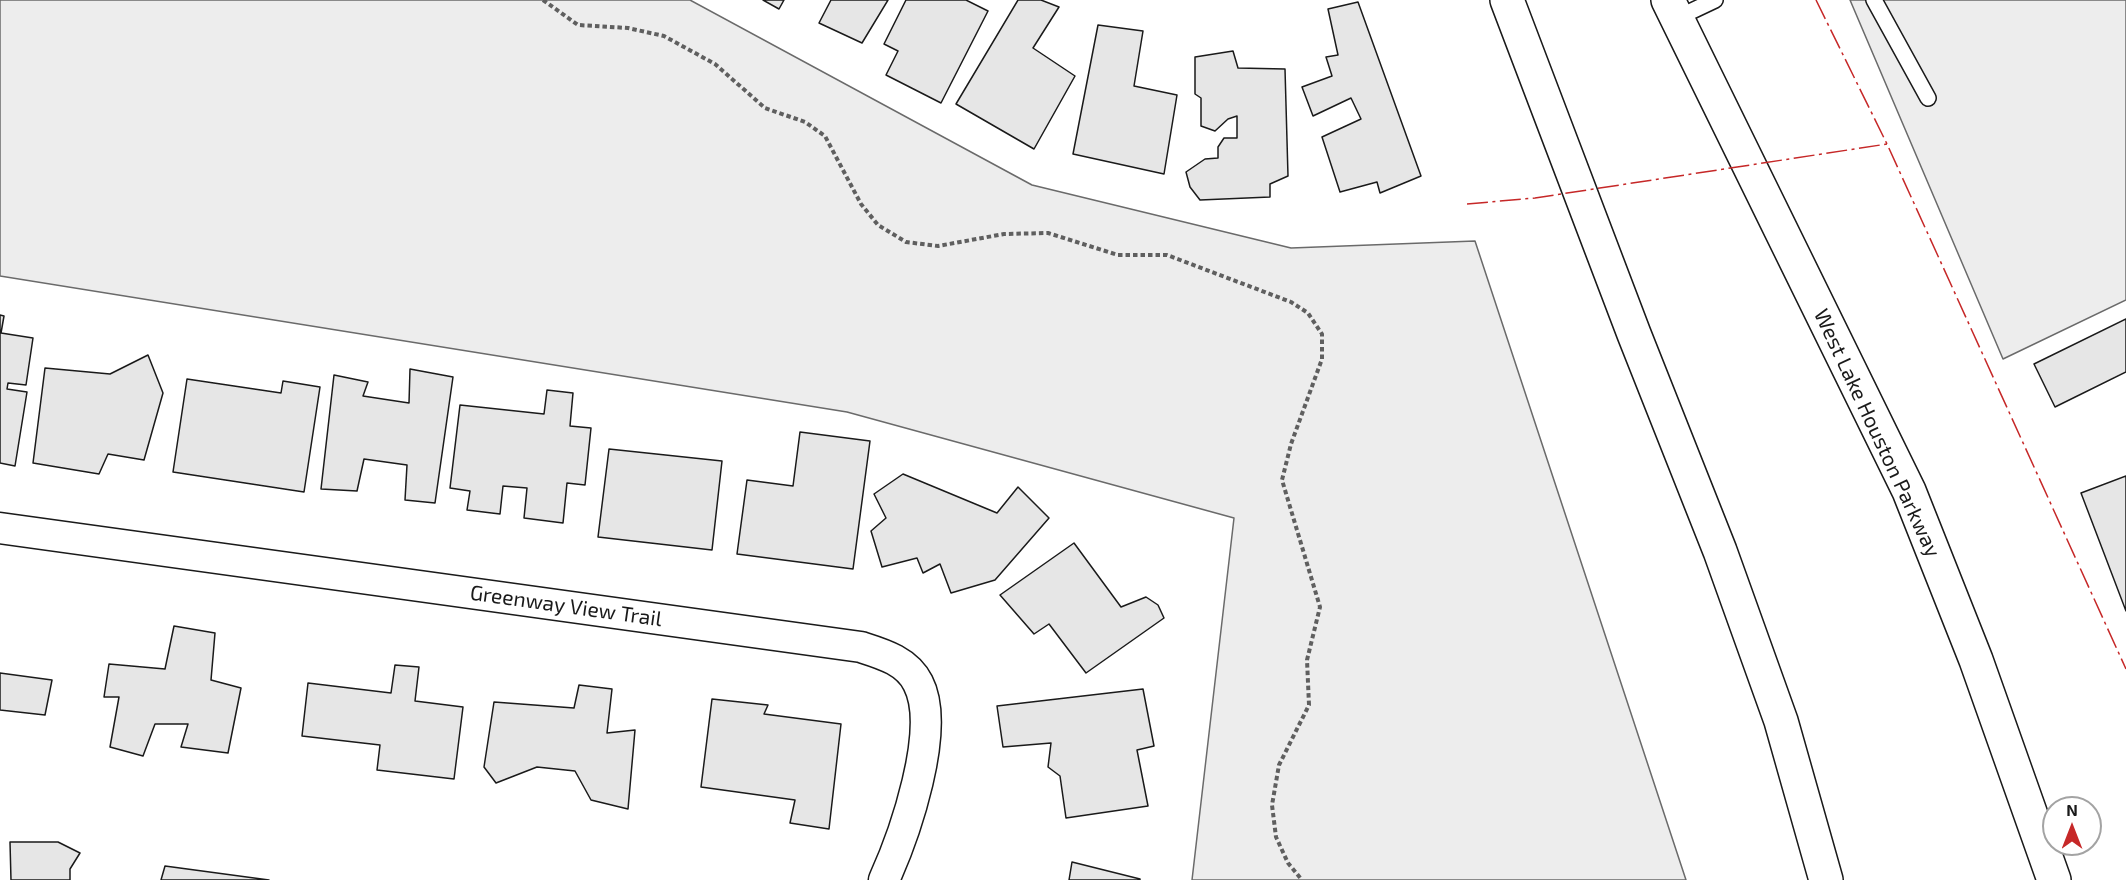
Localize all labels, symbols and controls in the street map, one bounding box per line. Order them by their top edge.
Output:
street label: West Lake Houston Parkway [1808,305,1946,561]
street label: Greenway View Trail [468,580,664,632]
north arrow [2042,796,2102,856]
text: N [2066,800,2078,819]

